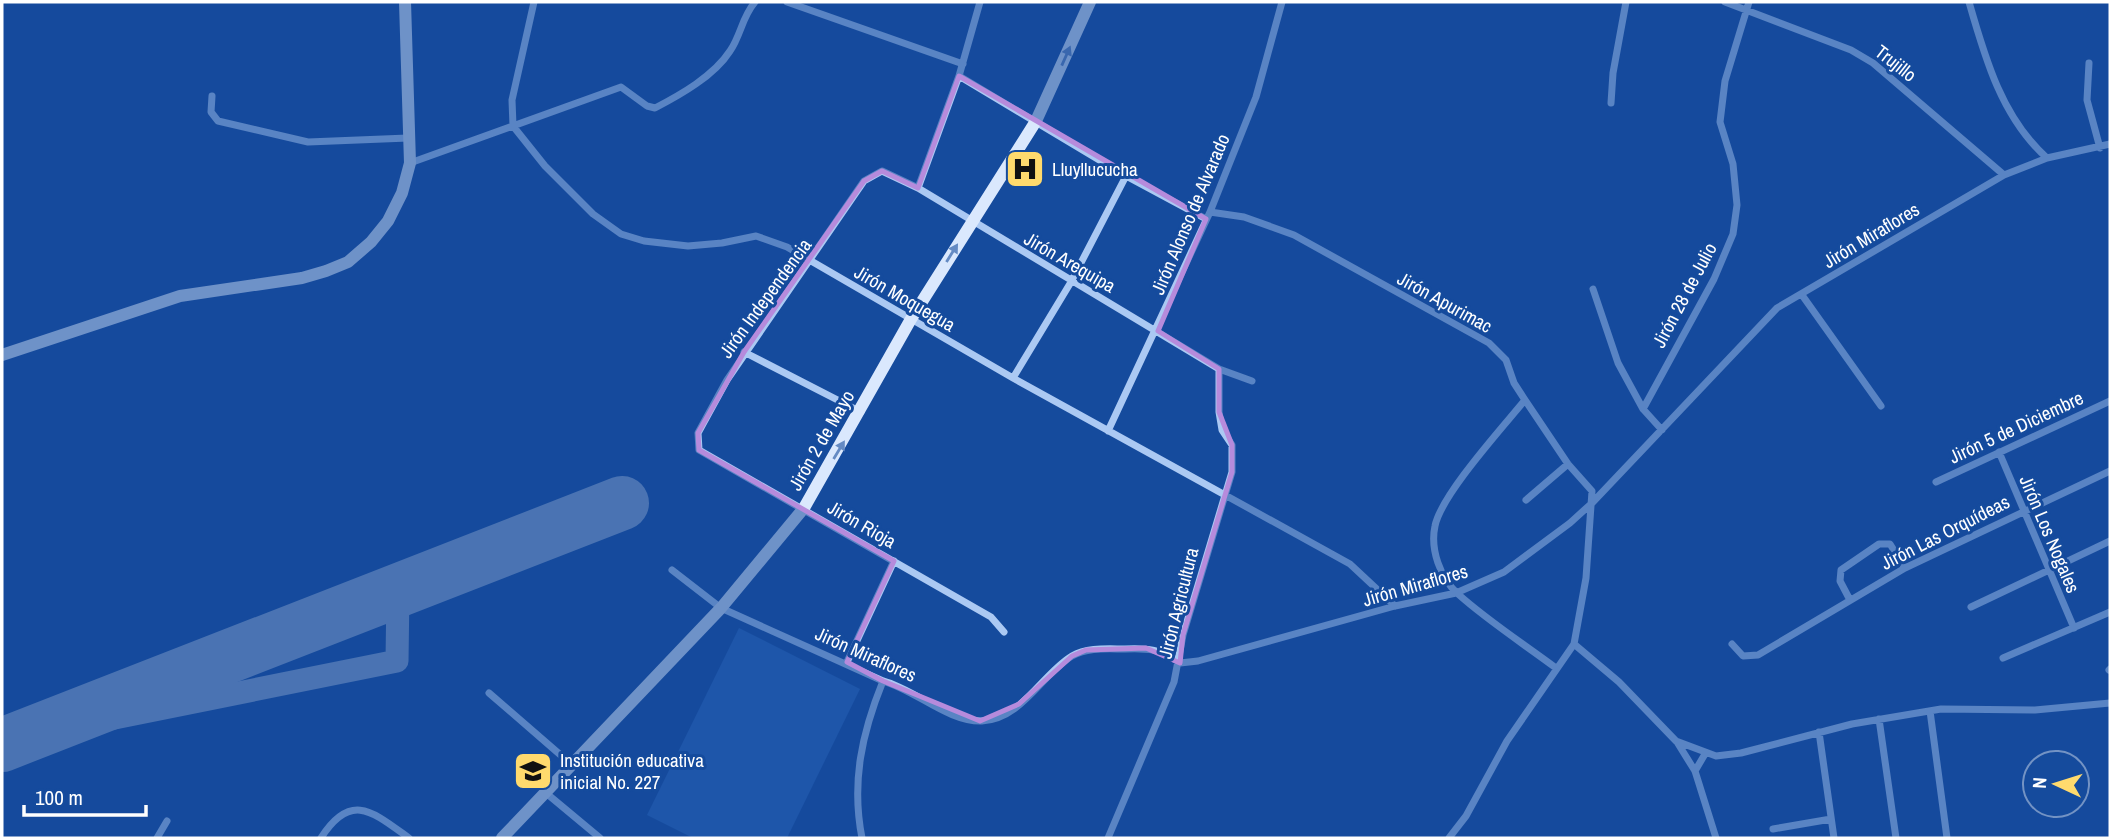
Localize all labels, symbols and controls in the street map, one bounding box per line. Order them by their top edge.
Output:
street label: Trujillo [1870,39,1922,87]
one-way arrow [1060,46,1072,66]
street label: Jirón Alonso de Alvarado [1144,130,1236,298]
hospital icon: Lluyllucucha [1004,148,1046,190]
place label: Lluyllucucha [1052,156,1138,182]
street label: Jirón Miraflores [1818,196,1924,274]
street label: Jirón Arequipa [1020,225,1121,299]
street label: Jirón Independencia [713,233,817,363]
street label: Jirón 28 de Julio [1645,238,1723,352]
one-way arrow [946,243,959,262]
street label: Jirón Moquegua [850,259,961,338]
street label: Jirón Apurimac [1393,265,1497,339]
street label: Jirón 5 de Diciembre [1945,384,2087,470]
street label: Jirón 2 de Mayo [782,385,860,495]
one-way arrow [832,440,845,459]
street label: Jirón Los Nogales [2013,471,2087,597]
street label: Jirón Las Orquídeas [1876,488,2014,576]
street label: Jirón Rioja [823,494,901,554]
street label: Jirón Agricultura [1152,544,1204,661]
street label: Jirón Miraflores [1359,558,1471,612]
street label: Jirón Miraflores [811,620,921,688]
place label: Institución educativa inicial No. 227 [560,747,704,795]
north arrow [2021,749,2091,819]
school or university icon: Institución educativa inicial No. 227 [512,750,554,792]
scale bar [24,774,147,818]
text: N [2026,776,2052,789]
text: 100 m [35,783,83,812]

